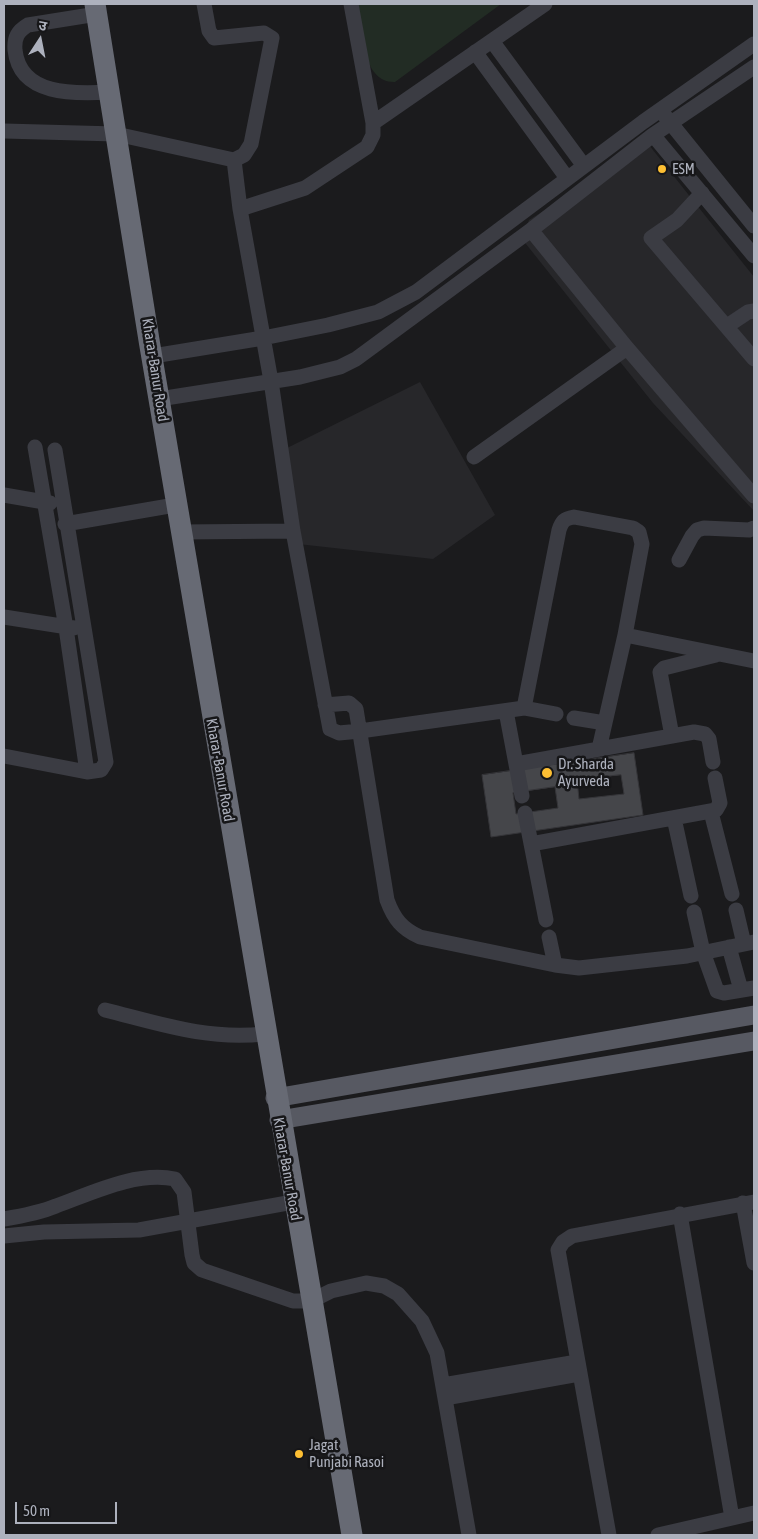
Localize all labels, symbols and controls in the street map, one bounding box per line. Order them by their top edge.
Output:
north arrow [15,15,65,65]
text: उ [37,17,48,34]
place label: ESM [672,160,695,178]
marker: ESM [656,163,668,175]
street label: Kharar-Banur Road [138,317,172,423]
street label: Kharar-Banur Road [202,717,238,823]
place label: Dr. Sharda Ayurveda [558,755,614,790]
marker: Dr. Sharda Ayurveda [540,766,554,780]
street label: Kharar-Banur Road [269,1116,305,1222]
place label: Jagat Punjabi Rasoi [309,1436,384,1471]
marker: Jagat Punjabi Rasoi [293,1448,305,1460]
scale bar [18,1492,120,1524]
text: 50 m [23,1502,50,1519]

